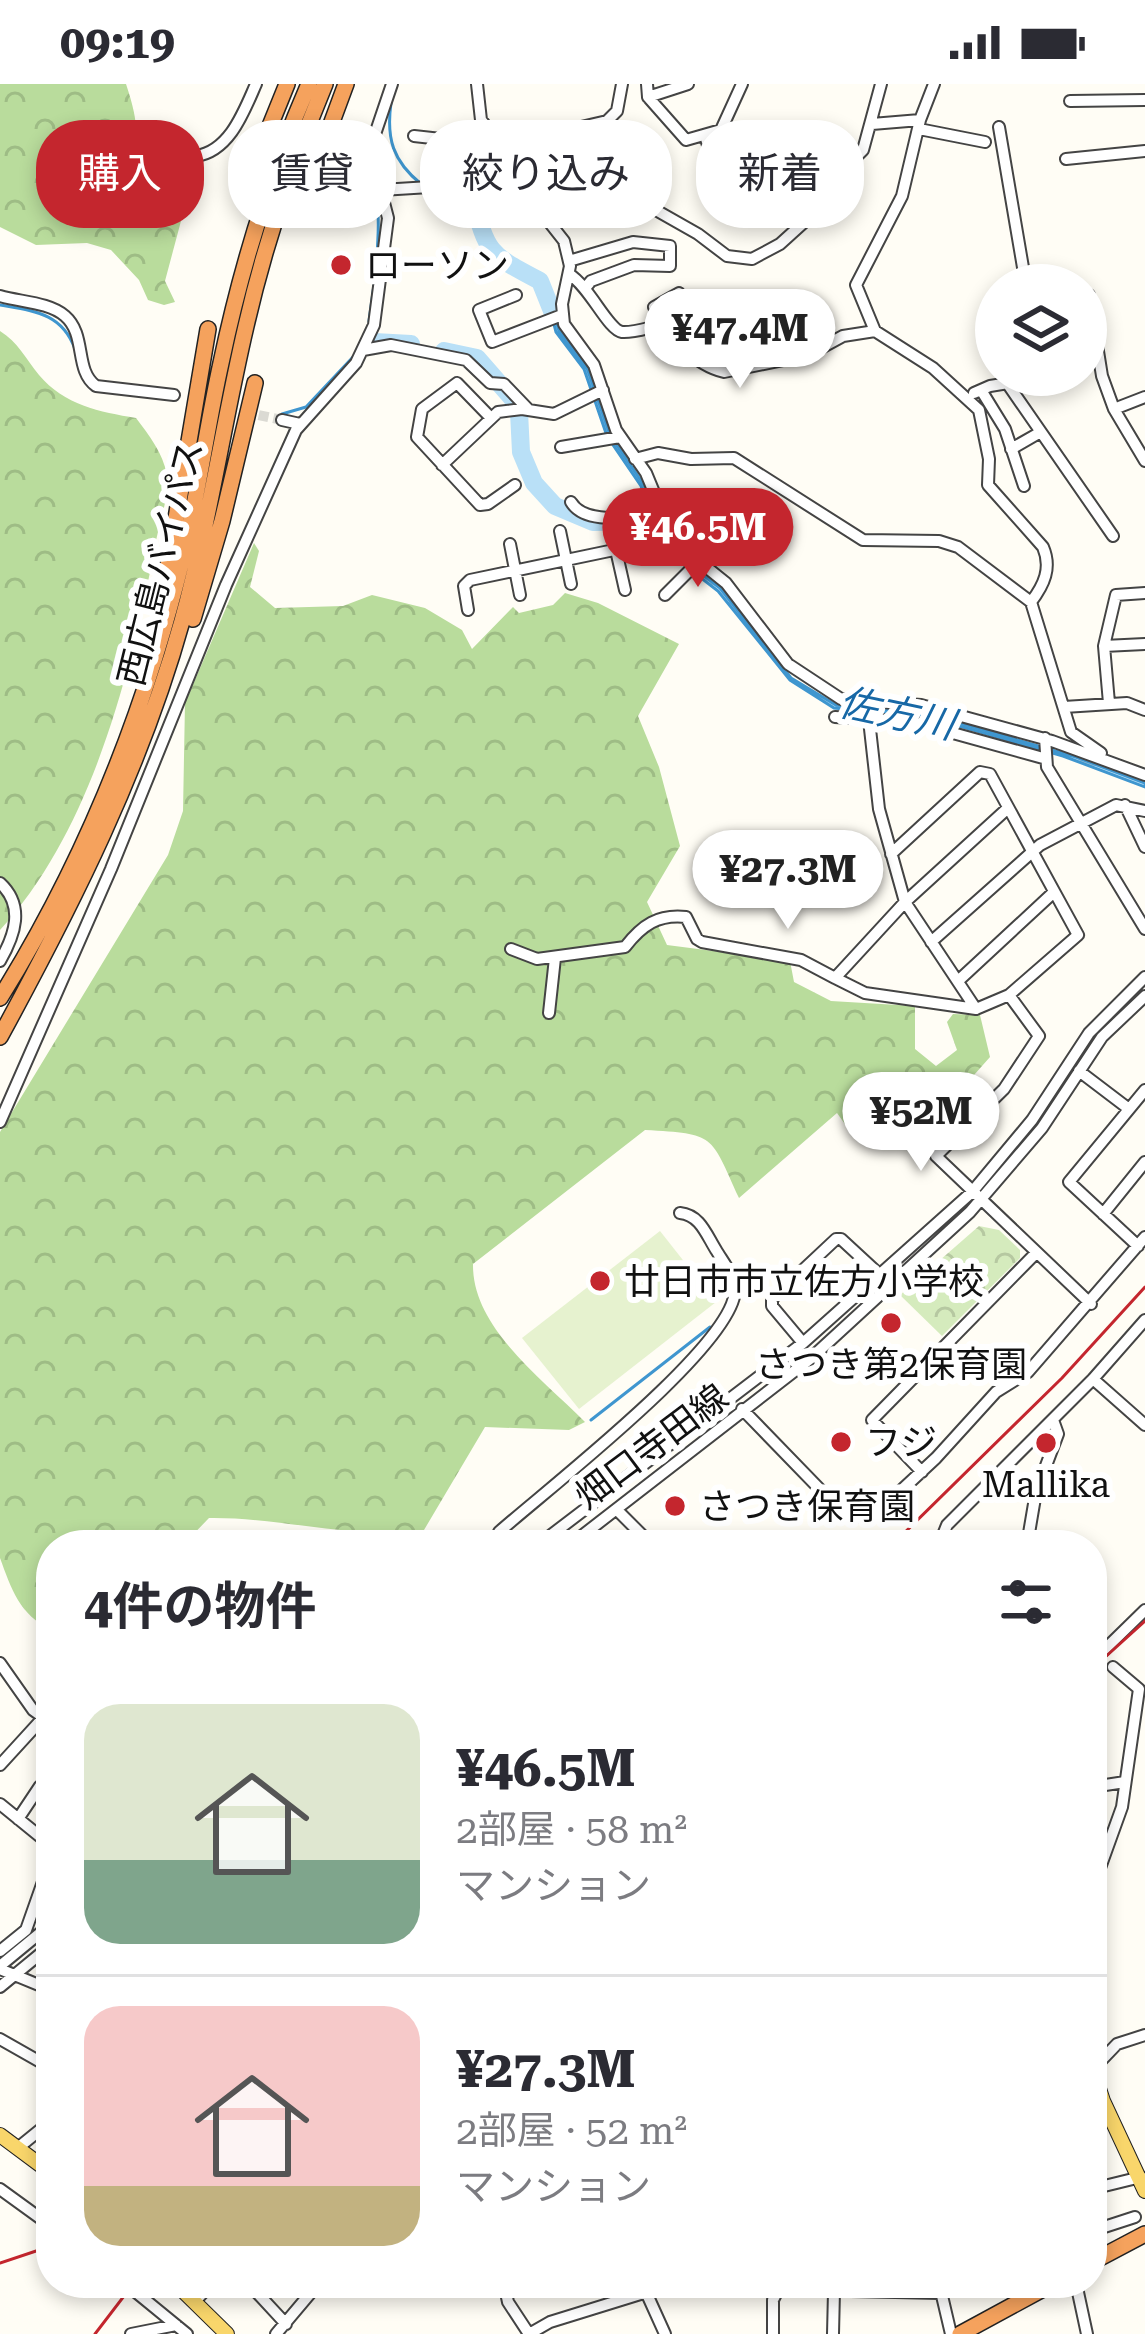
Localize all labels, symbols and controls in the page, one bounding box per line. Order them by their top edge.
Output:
text: 09:19 [60,16,175,69]
chip: 購入 [36,120,204,228]
chip: 賃貸 [228,120,396,228]
chip: 絞り込み [420,120,672,228]
chip: 新着 [696,120,864,228]
place label: ローソン [365,245,509,287]
marker: ローソン [328,252,354,278]
map controls [975,264,1107,396]
button: layers [975,264,1107,396]
pin: ¥47.4M [642,289,838,391]
text: ¥47.4M [671,305,809,351]
street label: 西広島バイパス [110,436,212,690]
pin: ¥46.5M [600,488,796,590]
text: ¥46.5M [629,504,767,550]
water label: 佐方川 [835,679,963,749]
pin: ¥27.3M [690,830,886,932]
text: ¥27.3M [719,846,857,892]
pin: ¥52M [850,1072,992,1174]
text: ¥52M [869,1088,973,1134]
place label: 廿日市市立佐方小学校 [624,1261,984,1303]
marker: 廿日市市立佐方小学校 [587,1268,613,1294]
marker: さつき第2保育園 [878,1310,904,1336]
place label: さつき第2保育園 [755,1344,1027,1386]
street label: 畑口寺田線 [567,1376,736,1518]
place label: フジ [865,1422,937,1464]
marker: フジ [828,1429,854,1455]
marker: Mallika [1033,1430,1059,1456]
place label: Mallika [982,1464,1111,1506]
place label: さつき保育園 [699,1486,915,1528]
marker: さつき保育園 [662,1493,688,1519]
icon: filters [993,1569,1059,1635]
text: 4件の物件 [84,1577,317,1636]
text: ¥46.5M [456,1739,636,1798]
icon: home [180,1752,324,1896]
text: 2部屋 · 58 m² [456,1807,687,1853]
text: マンション [456,1863,651,1909]
text: ¥27.3M [456,2040,636,2099]
icon: home [180,2054,324,2198]
text: 2部屋 · 52 m² [456,2108,687,2154]
text: マンション [456,2164,651,2210]

